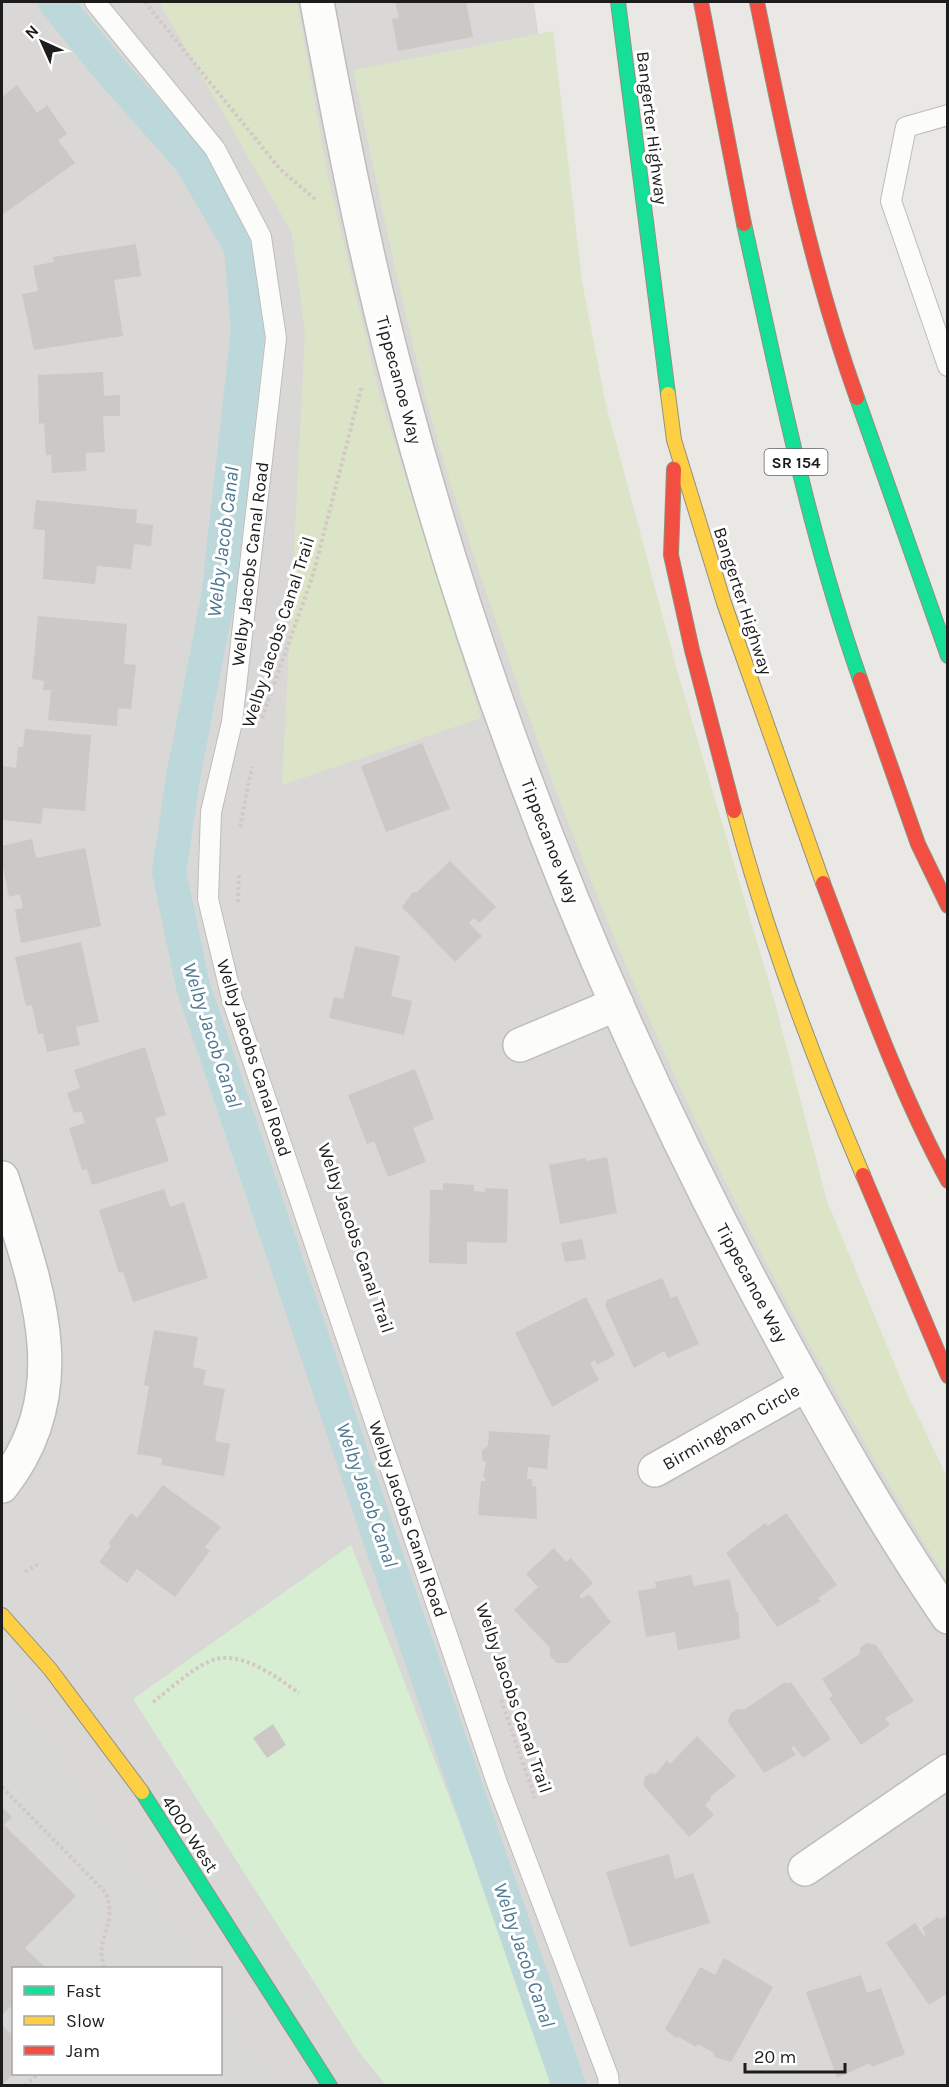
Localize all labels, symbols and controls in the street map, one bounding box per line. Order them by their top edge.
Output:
north arrow [12,12,72,72]
text: N [21,21,43,43]
street label: Bangerter Highway [632,50,672,207]
street label: Tippecanoe Way [371,313,427,447]
road number: SR 154 [764,449,828,475]
street label: Welby Jacobs Canal Road [227,460,273,668]
water label: Welby Jacob Canal [202,465,244,619]
street label: Bangerter Highway [709,524,778,678]
street label: Welby Jacobs Canal Trail [237,534,319,730]
street label: Tippecanoe Way [516,775,584,907]
street label: Welby Jacobs Canal Road [212,957,296,1159]
water label: Welby Jacob Canal [178,959,246,1111]
street label: Welby Jacobs Canal Trail [313,1140,399,1336]
street label: Tippecanoe Way [711,1220,793,1347]
street label: Birmingham Circle [659,1379,803,1475]
street label: Welby Jacobs Canal Road [364,1418,452,1620]
water label: Welby Jacob Canal [331,1420,403,1570]
street label: Welby Jacobs Canal Trail [471,1600,557,1796]
street label: 4000 West [157,1791,223,1877]
water label: Welby Jacob Canal [488,1880,560,2030]
legend [12,1967,222,2075]
text: Fast [66,1980,101,2002]
text: Slow [66,2010,105,2032]
scale bar [745,2036,846,2074]
text: Jam [66,2040,100,2062]
text: 20 m [754,2046,796,2068]

